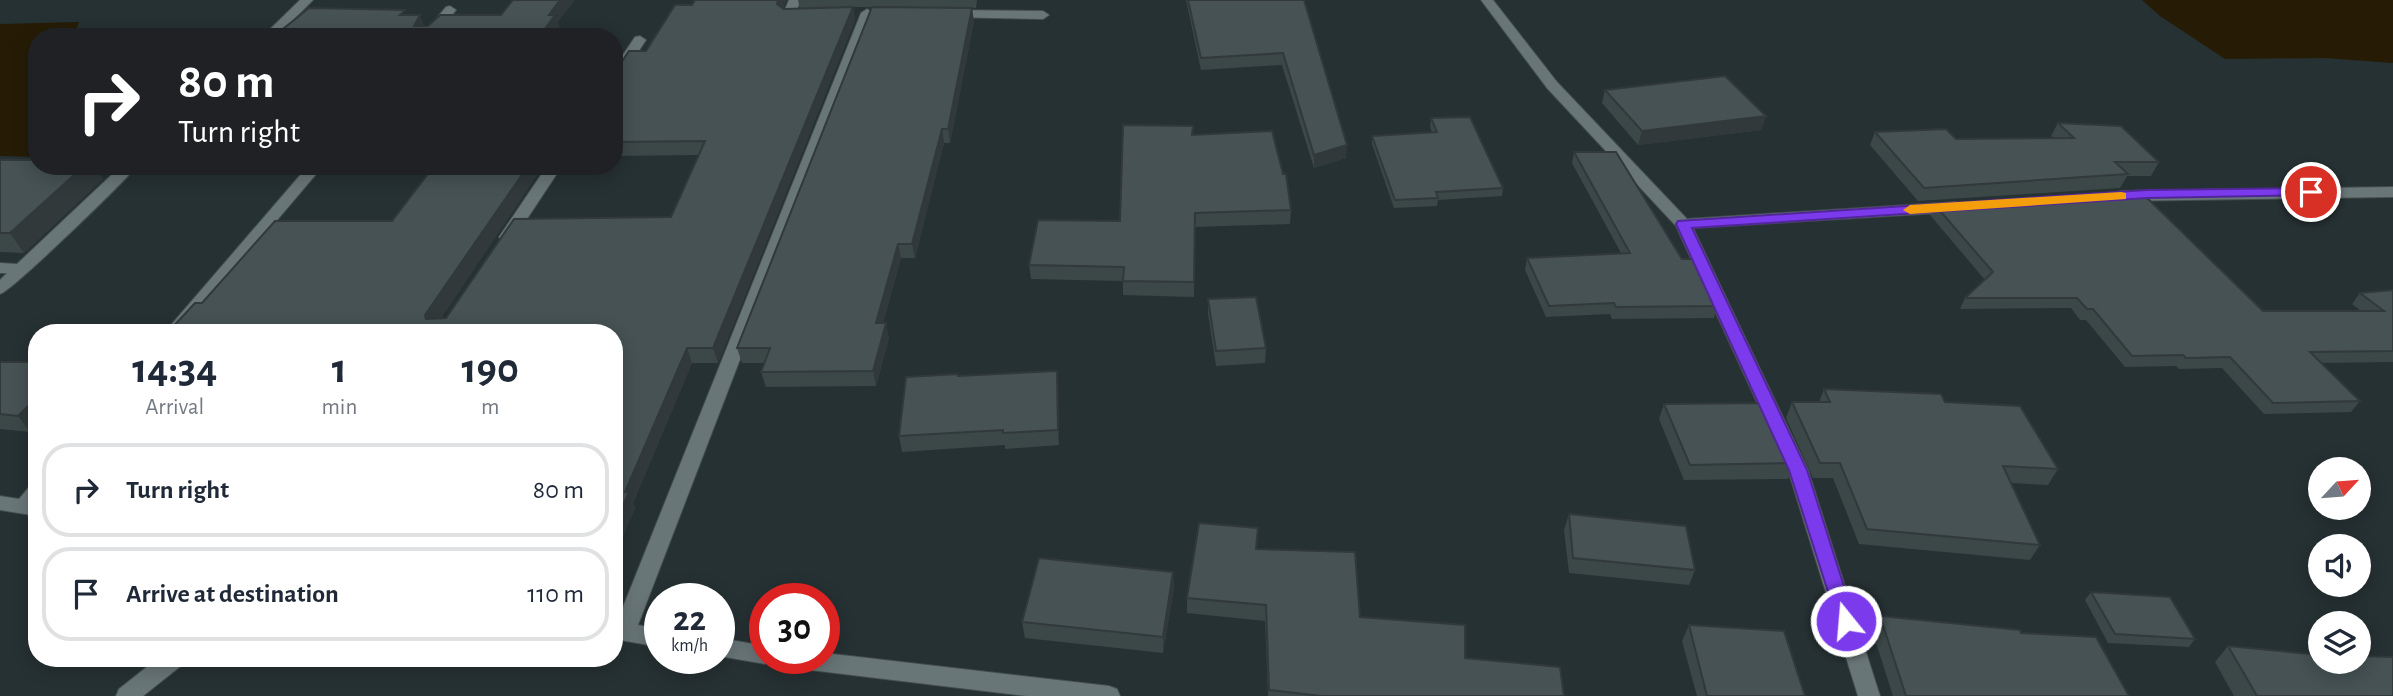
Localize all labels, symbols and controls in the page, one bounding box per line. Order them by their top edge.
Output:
icon: right [63,56,154,147]
text: 80 m [178,58,275,107]
text: Turn right [178,116,300,148]
pin [2281,162,2341,222]
icon: arrive [2292,173,2330,211]
text: 14:34 [132,348,217,390]
text: 1 [332,348,347,390]
text: 190 [462,348,519,390]
text: Arrival [145,396,204,419]
text: min [321,396,357,419]
text: m [481,396,499,419]
north arrow [2308,457,2371,520]
map controls [2308,457,2371,674]
icon: right [67,471,105,509]
text: Turn right [126,477,229,503]
text: 80 m [533,477,584,503]
button: sound [2308,534,2371,597]
icon: arrive [67,575,105,613]
text: Arrive at destination [126,581,339,607]
text: 110 m [527,581,584,607]
speed limit sign: 30 [749,583,840,674]
position arrow [1809,584,1883,658]
text: 22 [673,602,706,637]
button: layers [2308,611,2371,674]
text: km/h [671,637,708,655]

